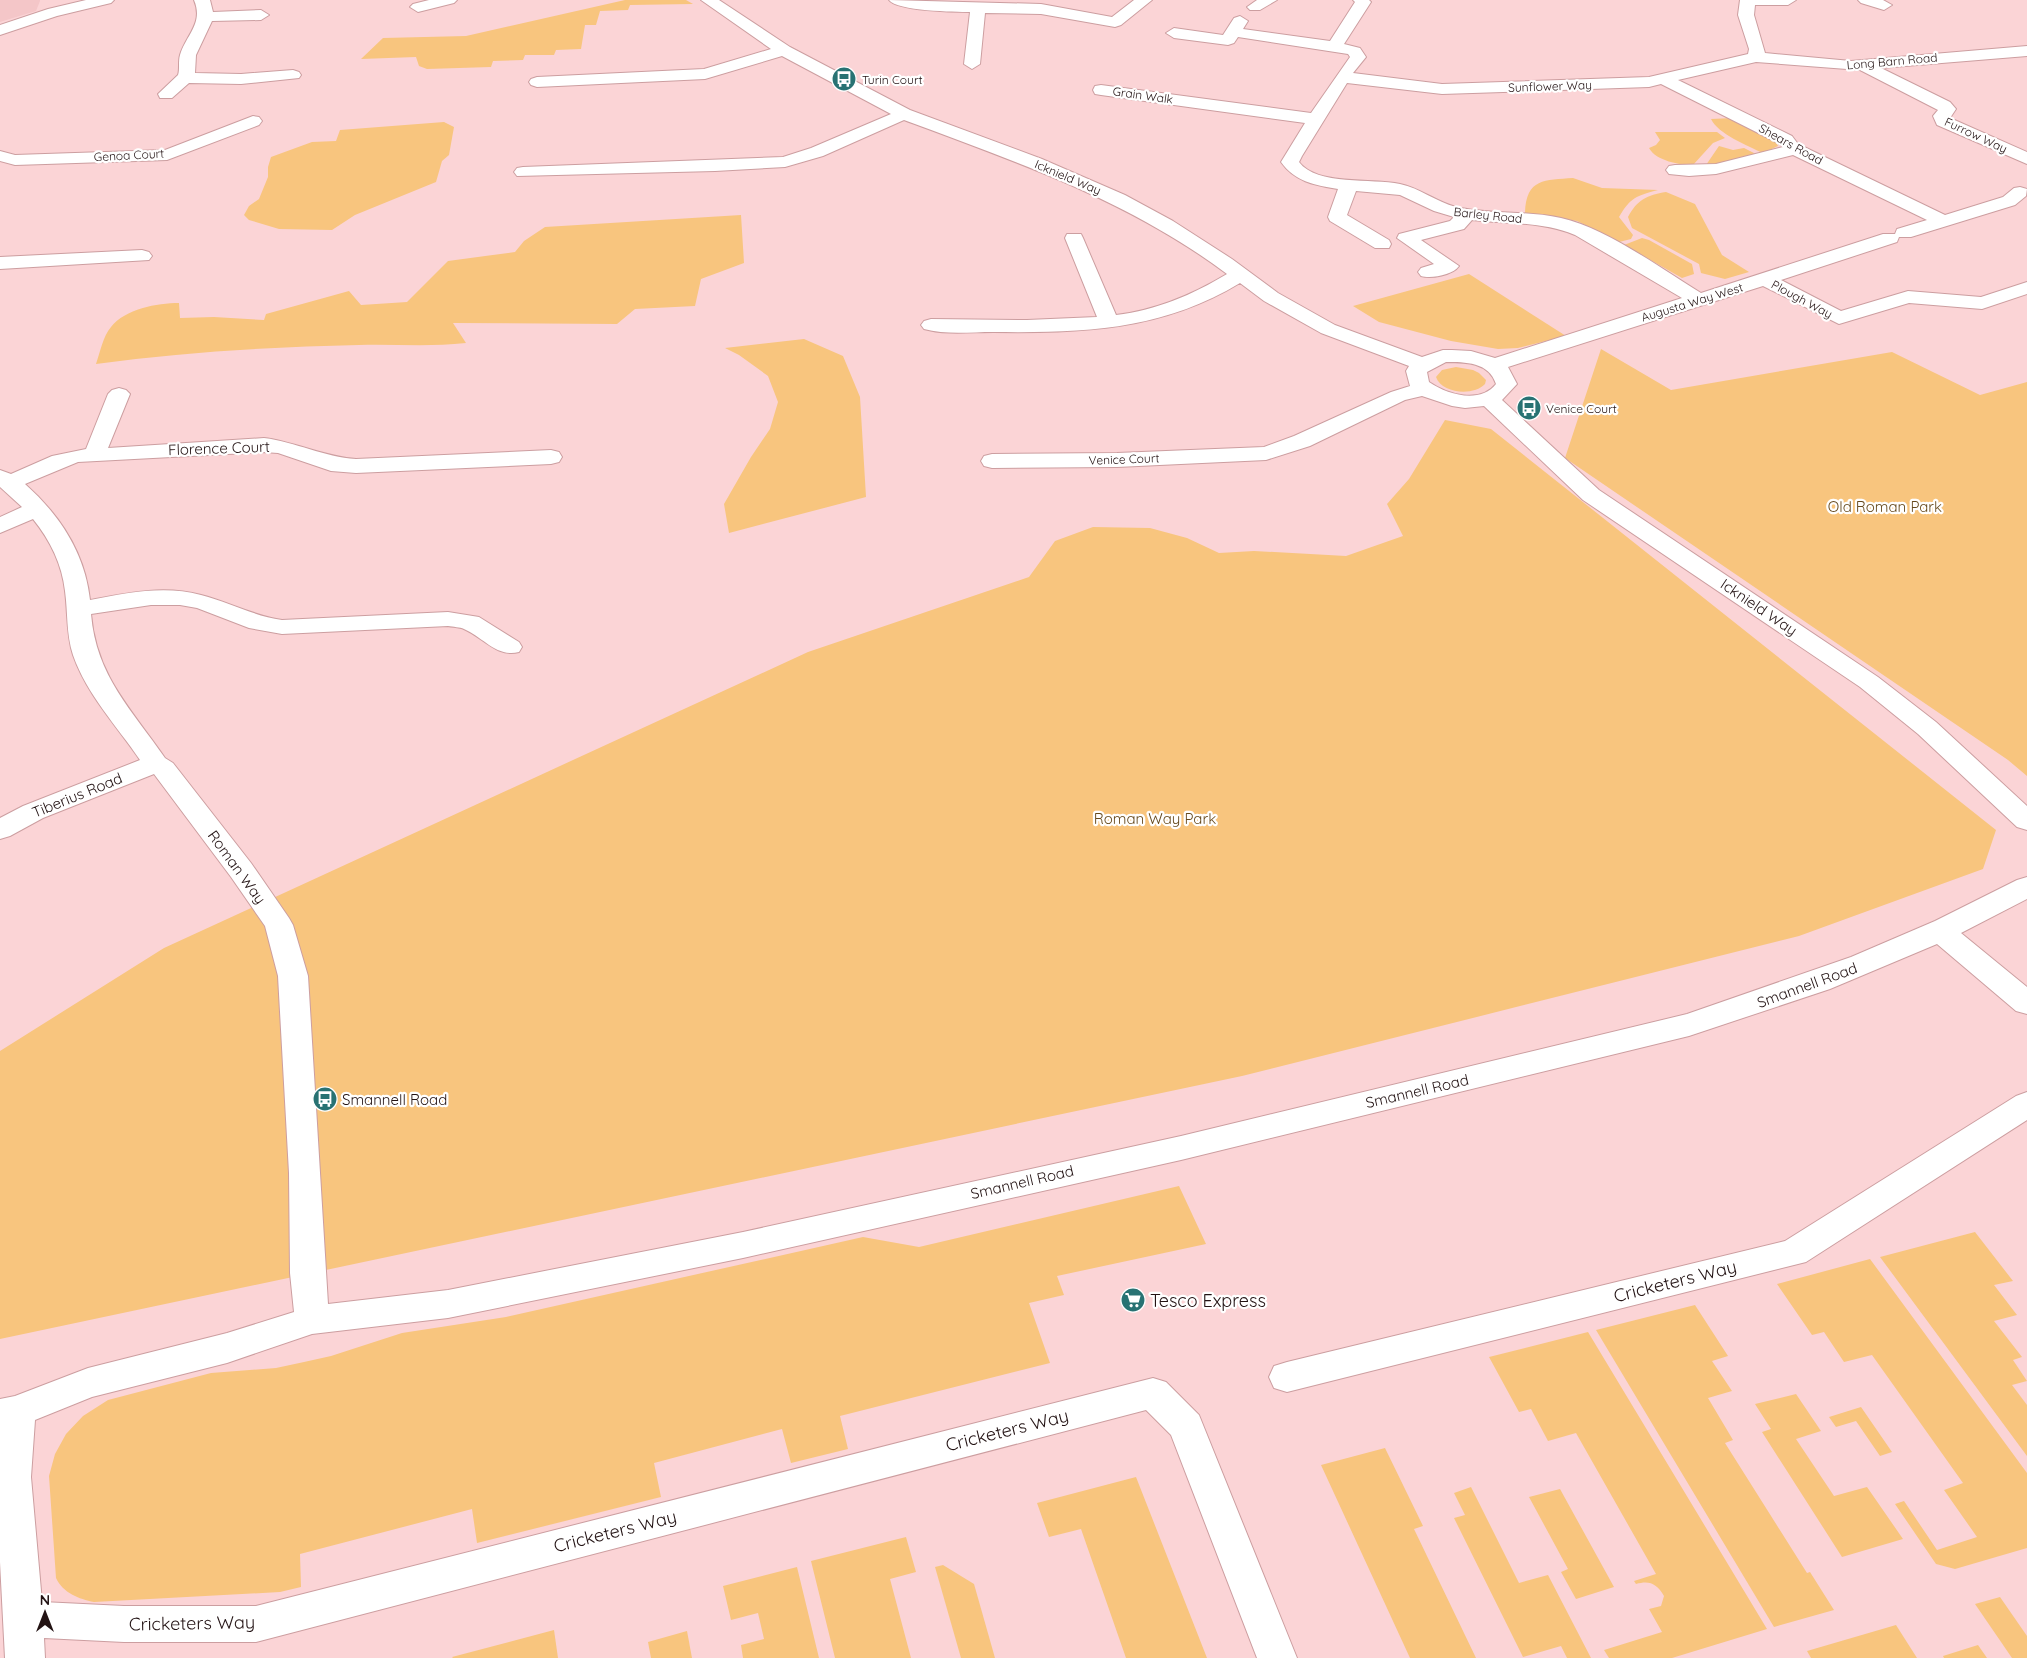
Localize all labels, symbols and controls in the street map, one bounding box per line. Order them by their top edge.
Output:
street label: Long Barn Road [1846,50,1938,72]
bus stop icon: Turin Court [831,66,857,92]
place label: Turin Court [862,72,923,87]
street label: Sunflower Way [1508,77,1592,95]
street label: Grain Walk [1112,83,1174,107]
street label: Furrow Way [1942,114,2010,156]
street label: Shears Road [1756,120,1826,168]
street label: Genoa Court [93,146,165,164]
street label: Icknield Way [1033,156,1103,198]
street label: Barley Road [1453,204,1523,226]
street label: Plough Way [1769,277,1835,321]
street label: Augusta Way West [1639,279,1745,325]
bus stop icon: Venice Court [1516,395,1542,421]
place label: Venice Court [1546,401,1617,416]
street label: Florence Court [168,437,270,459]
street label: Venice Court [1088,450,1160,468]
park label: Old Roman Park [1828,497,1942,516]
street label: Icknield Way [1717,574,1801,640]
street label: Tiberius Road [29,768,125,822]
park label: Roman Way Park [1094,809,1216,828]
street label: Roman Way [204,826,270,908]
street label: Smannell Road [1754,958,1860,1012]
street label: Smannell Road [1364,1070,1470,1112]
bus stop icon: Smannell Road [312,1086,338,1112]
place label: Smannell Road [342,1090,447,1109]
street label: Smannell Road [969,1161,1075,1203]
street label: Cricketers Way [1611,1255,1739,1307]
supermarket icon: Tesco Express [1120,1287,1146,1313]
place label: Tesco Express [1150,1289,1266,1312]
street label: Cricketers Way [943,1404,1071,1456]
street label: Cricketers Way [551,1505,679,1557]
north arrow [20,1588,70,1638]
text: N [40,1591,50,1609]
street label: Cricketers Way [129,1610,255,1636]

